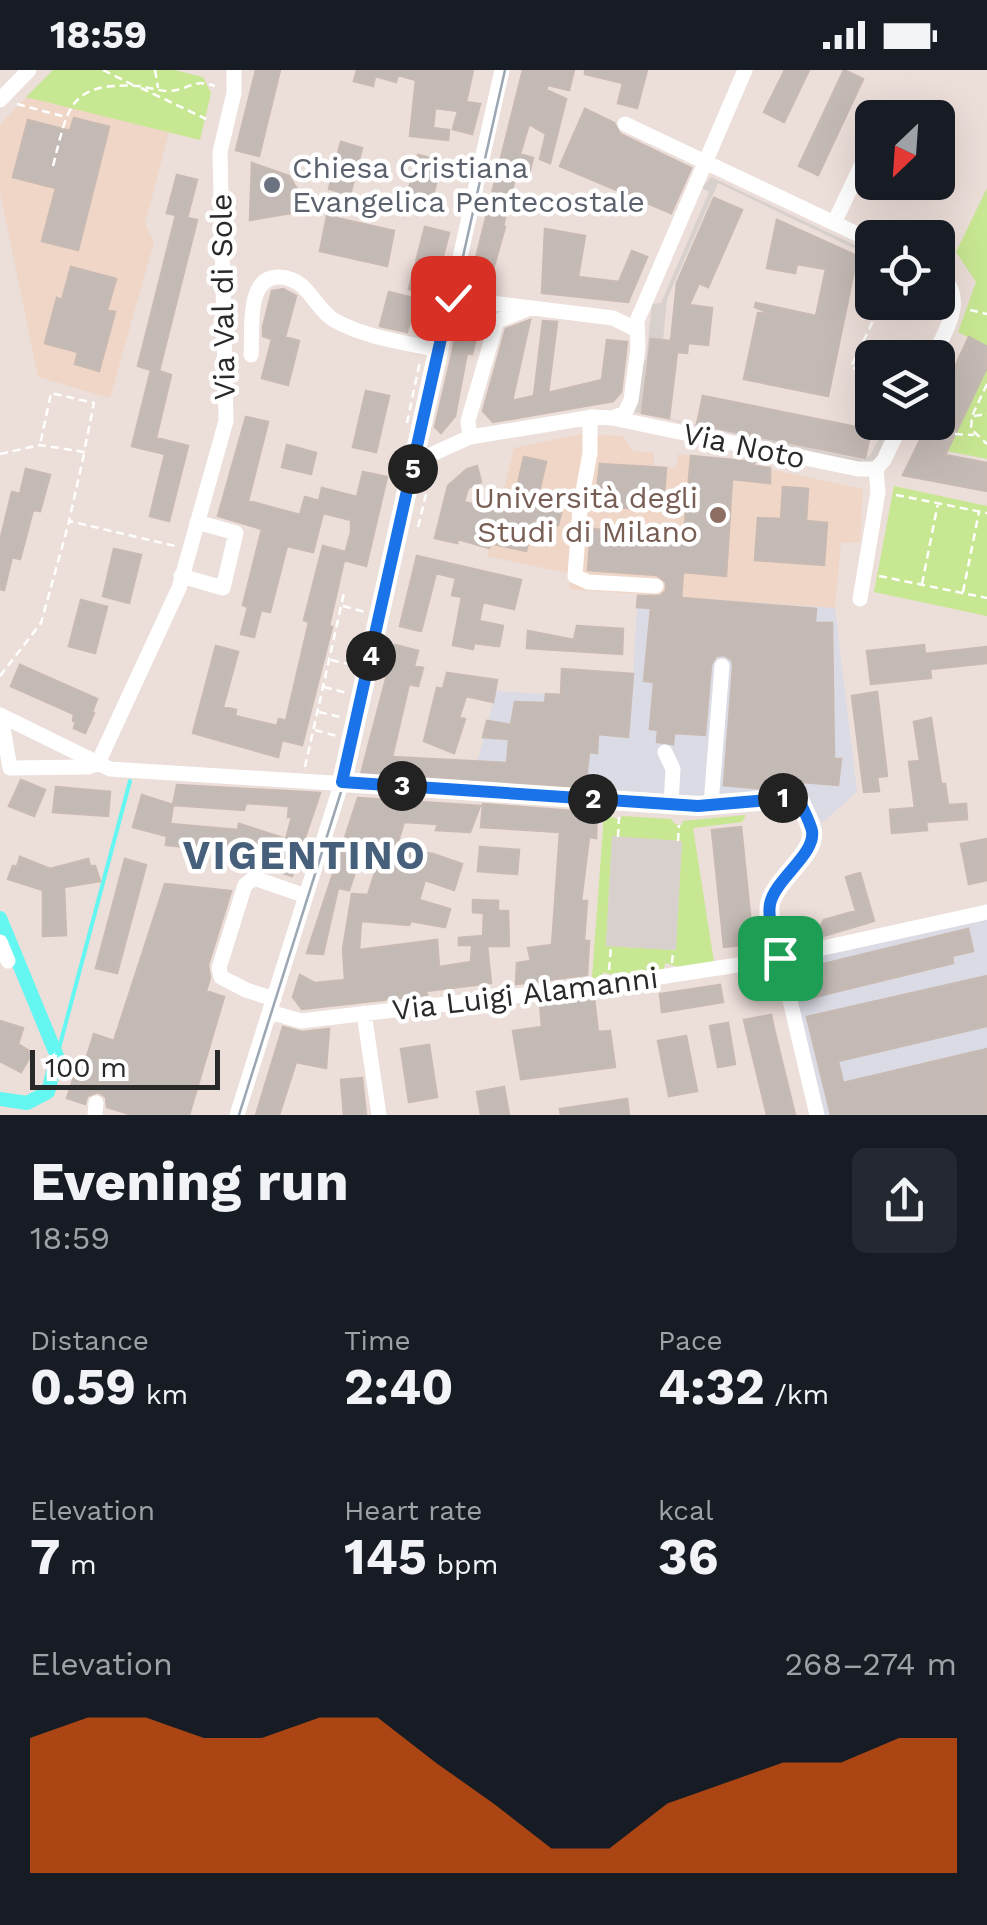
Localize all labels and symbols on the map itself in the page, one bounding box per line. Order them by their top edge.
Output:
north arrow [855,100,955,200]
place label: Chiesa Cristiana Evangelica Pentecostale [292,150,645,219]
marker: Chiesa Cristiana Evangelica Pentecostale [261,174,283,196]
street label: Via Val di Sole [203,193,242,401]
pin [411,256,496,341]
street label: Via Noto [680,415,808,476]
pin: 5 [388,444,438,494]
place label: Università degli Studi di Milano [474,480,698,549]
marker: Università degli Studi di Milano [707,504,729,526]
pin: 4 [346,631,396,681]
pin: 3 [377,761,427,811]
pin: 1 [758,773,808,823]
pin: 2 [568,774,618,824]
district label: VIGENTINO [183,832,427,879]
pin [738,916,823,1001]
street label: Via Luigi Alamanni [390,960,660,1027]
scale bar [30,1045,220,1090]

